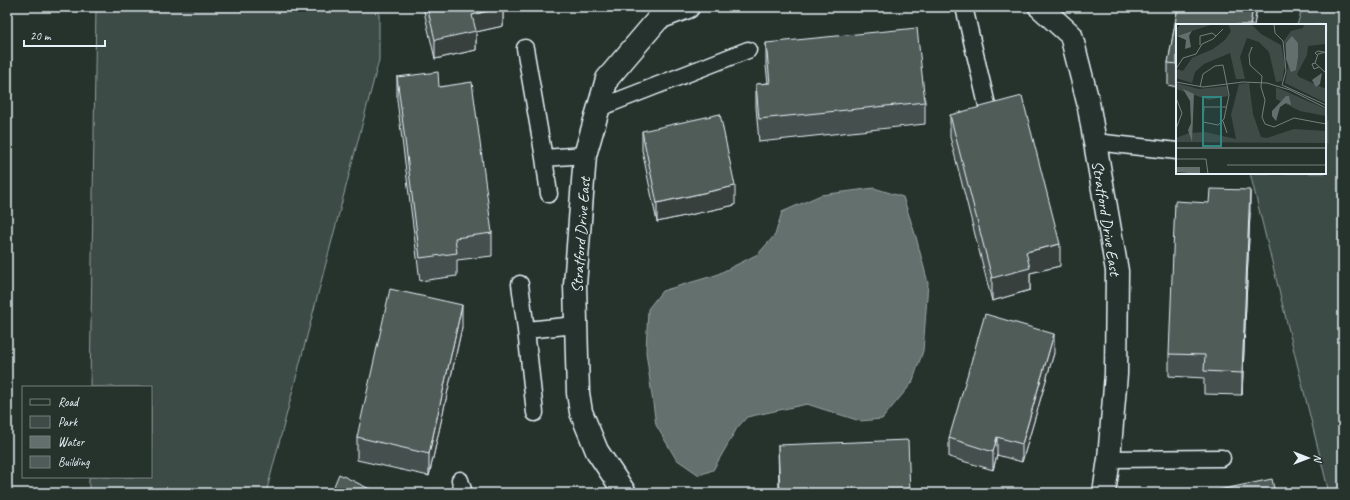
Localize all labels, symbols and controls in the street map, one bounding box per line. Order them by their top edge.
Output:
scale bar [24,22,105,48]
inset map [1176,24,1326,174]
text: 20 m [30,28,52,44]
street label: Stratford Drive East [1087,159,1125,279]
street label: Stratford Drive East [567,175,595,294]
legend [22,386,152,478]
text: Road [58,394,80,410]
text: Park [58,414,79,430]
text: Water [58,434,86,450]
north arrow [1288,438,1328,478]
text: Building [58,454,90,470]
text: N [1311,455,1325,464]

